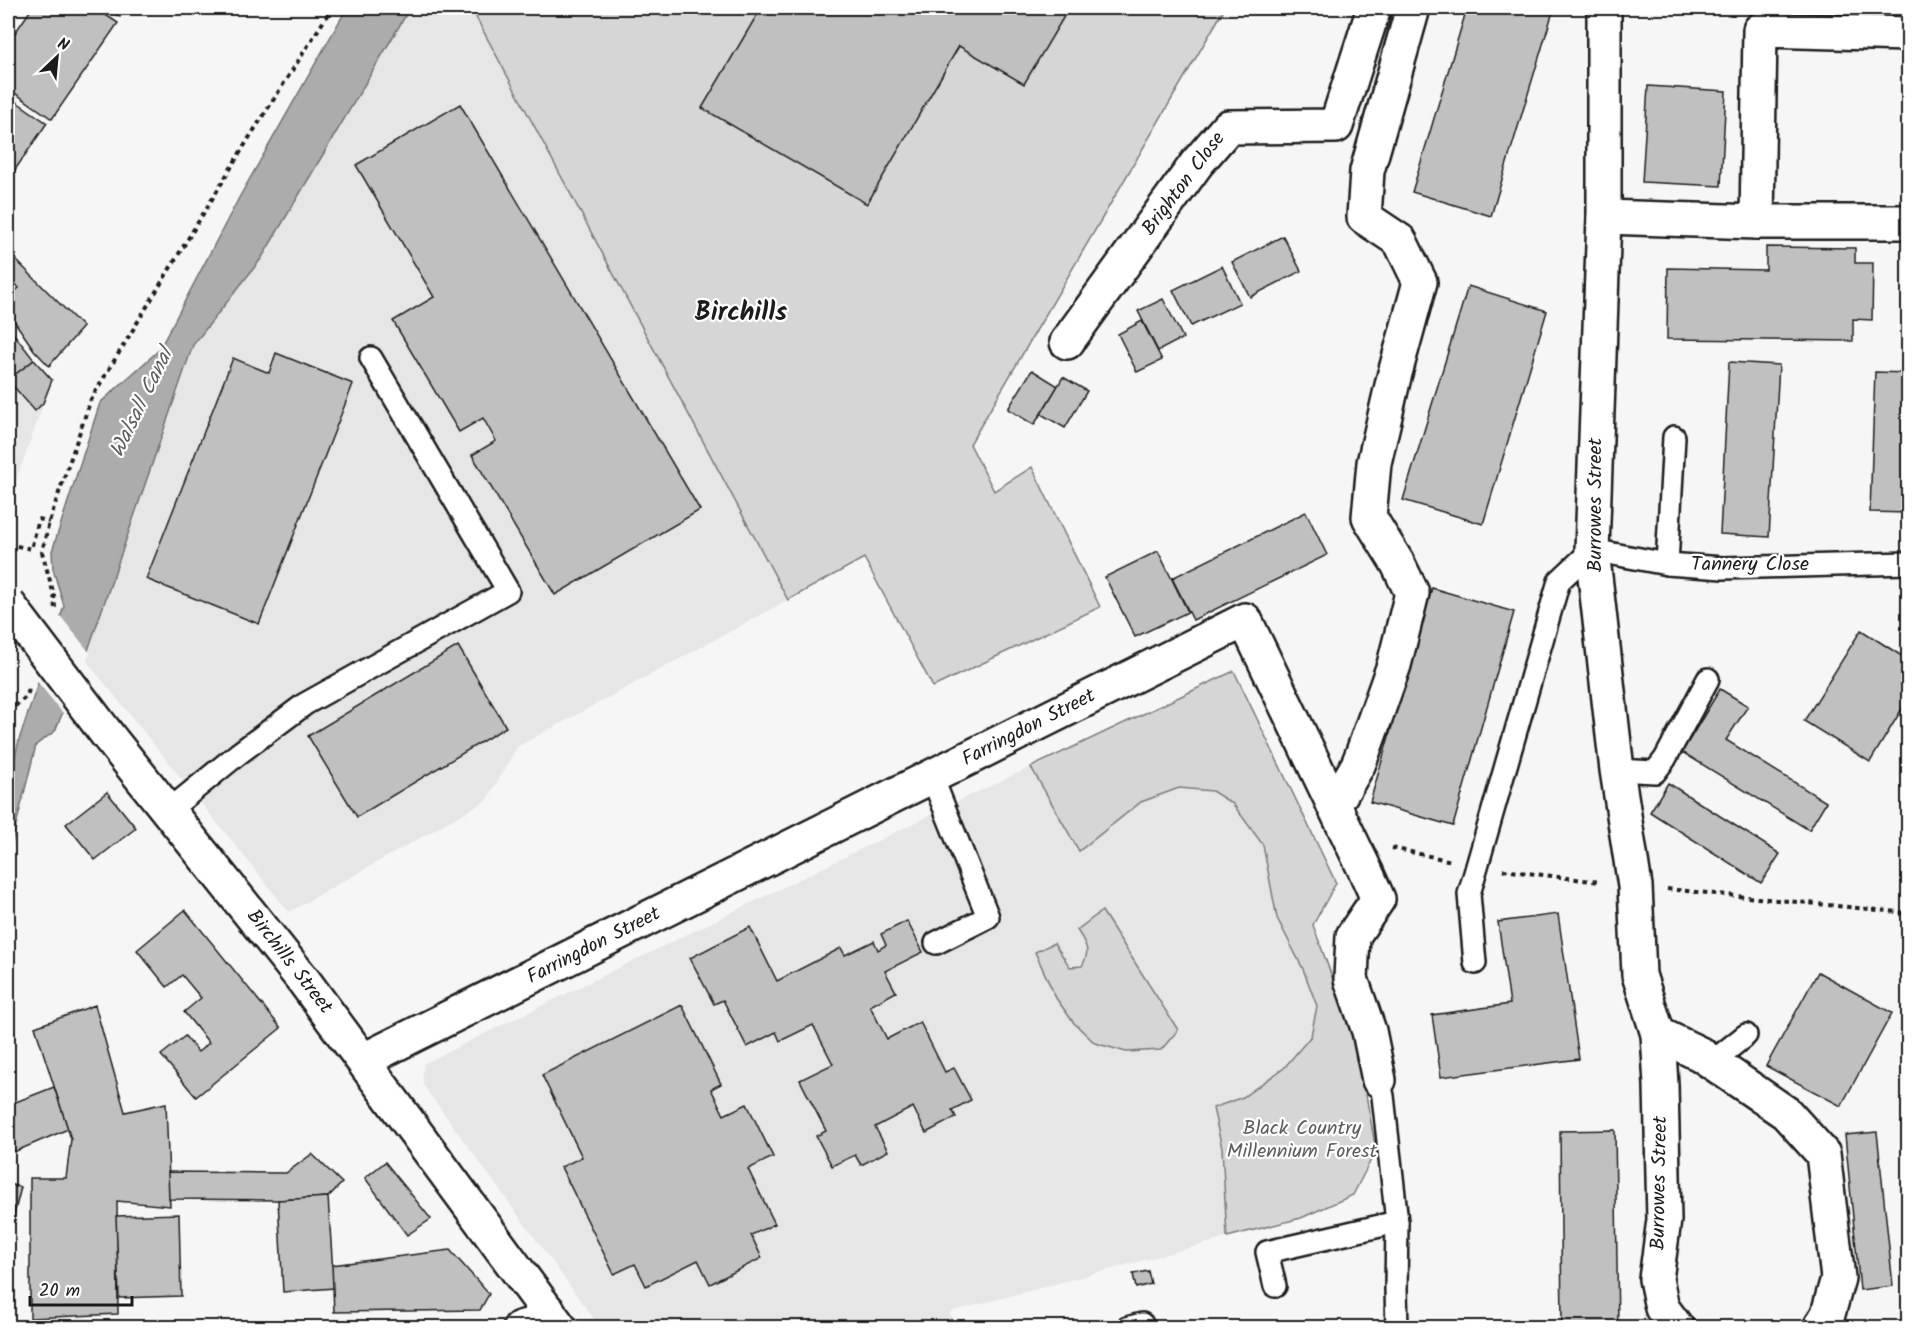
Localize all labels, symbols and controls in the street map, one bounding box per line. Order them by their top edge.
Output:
north arrow [27,27,87,87]
text: N [53,31,73,58]
street label: Brighton Close [1134,125,1234,243]
district label: Birchills [695,292,787,334]
water label: Walsall Canal [101,339,184,463]
street label: Burrowes Street [1580,438,1612,572]
street label: Tannery Close [1691,549,1809,581]
street label: Farringdon Street [956,680,1102,776]
street label: Farringdon Street [521,898,667,994]
street label: Birchills Street [238,903,340,1022]
park label: Black Country Millennium Forest [1227,1113,1377,1168]
street label: Burrowes Street [1643,1115,1677,1250]
scale bar [30,1269,132,1307]
text: 20 m [39,1277,80,1306]

